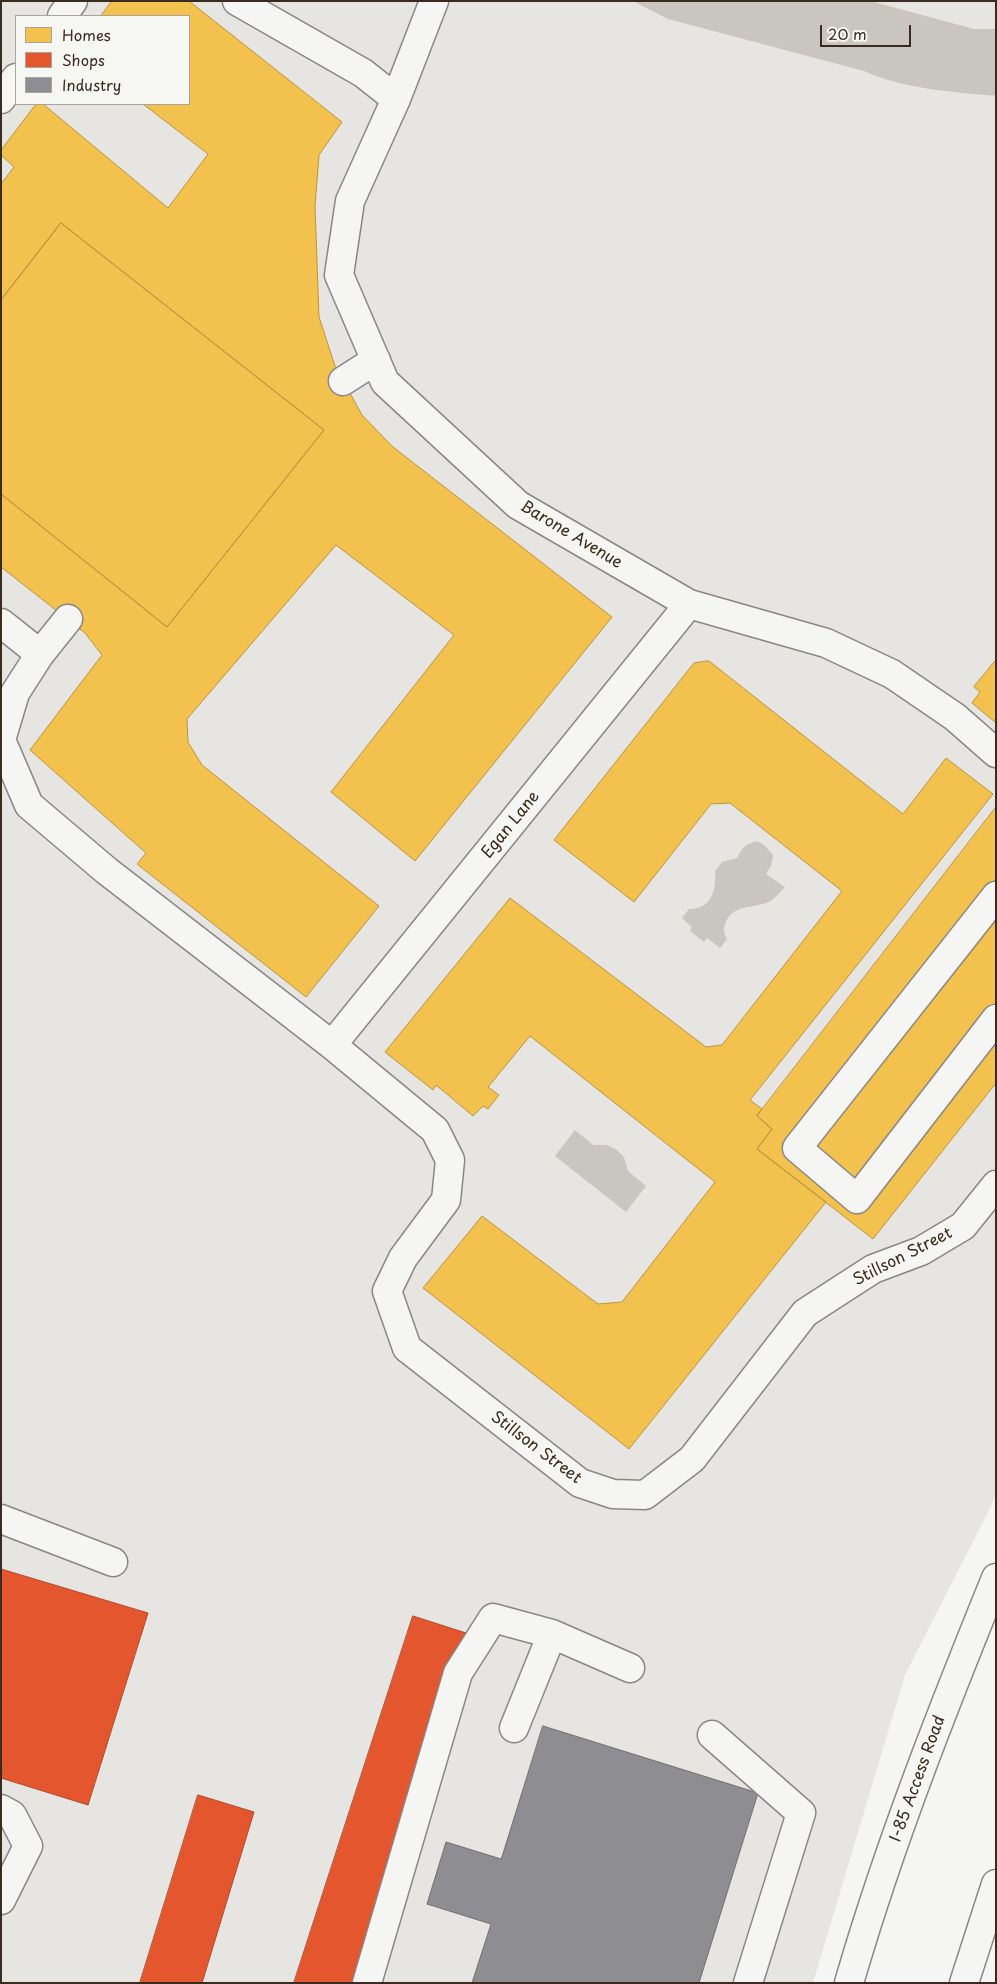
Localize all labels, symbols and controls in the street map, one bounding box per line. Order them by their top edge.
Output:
legend [15,15,190,105]
scale bar [822,15,913,47]
text: 20 m [828,22,867,45]
text: Homes [62,23,111,46]
text: Shops [62,48,105,71]
text: Industry [62,73,121,96]
street label: Barone Avenue [517,497,625,573]
street label: Egan Lane [478,787,544,863]
street label: Stillson Street [850,1224,956,1290]
street label: Stillson Street [487,1408,585,1488]
street label: I-85 Access Road [886,1713,950,1845]

